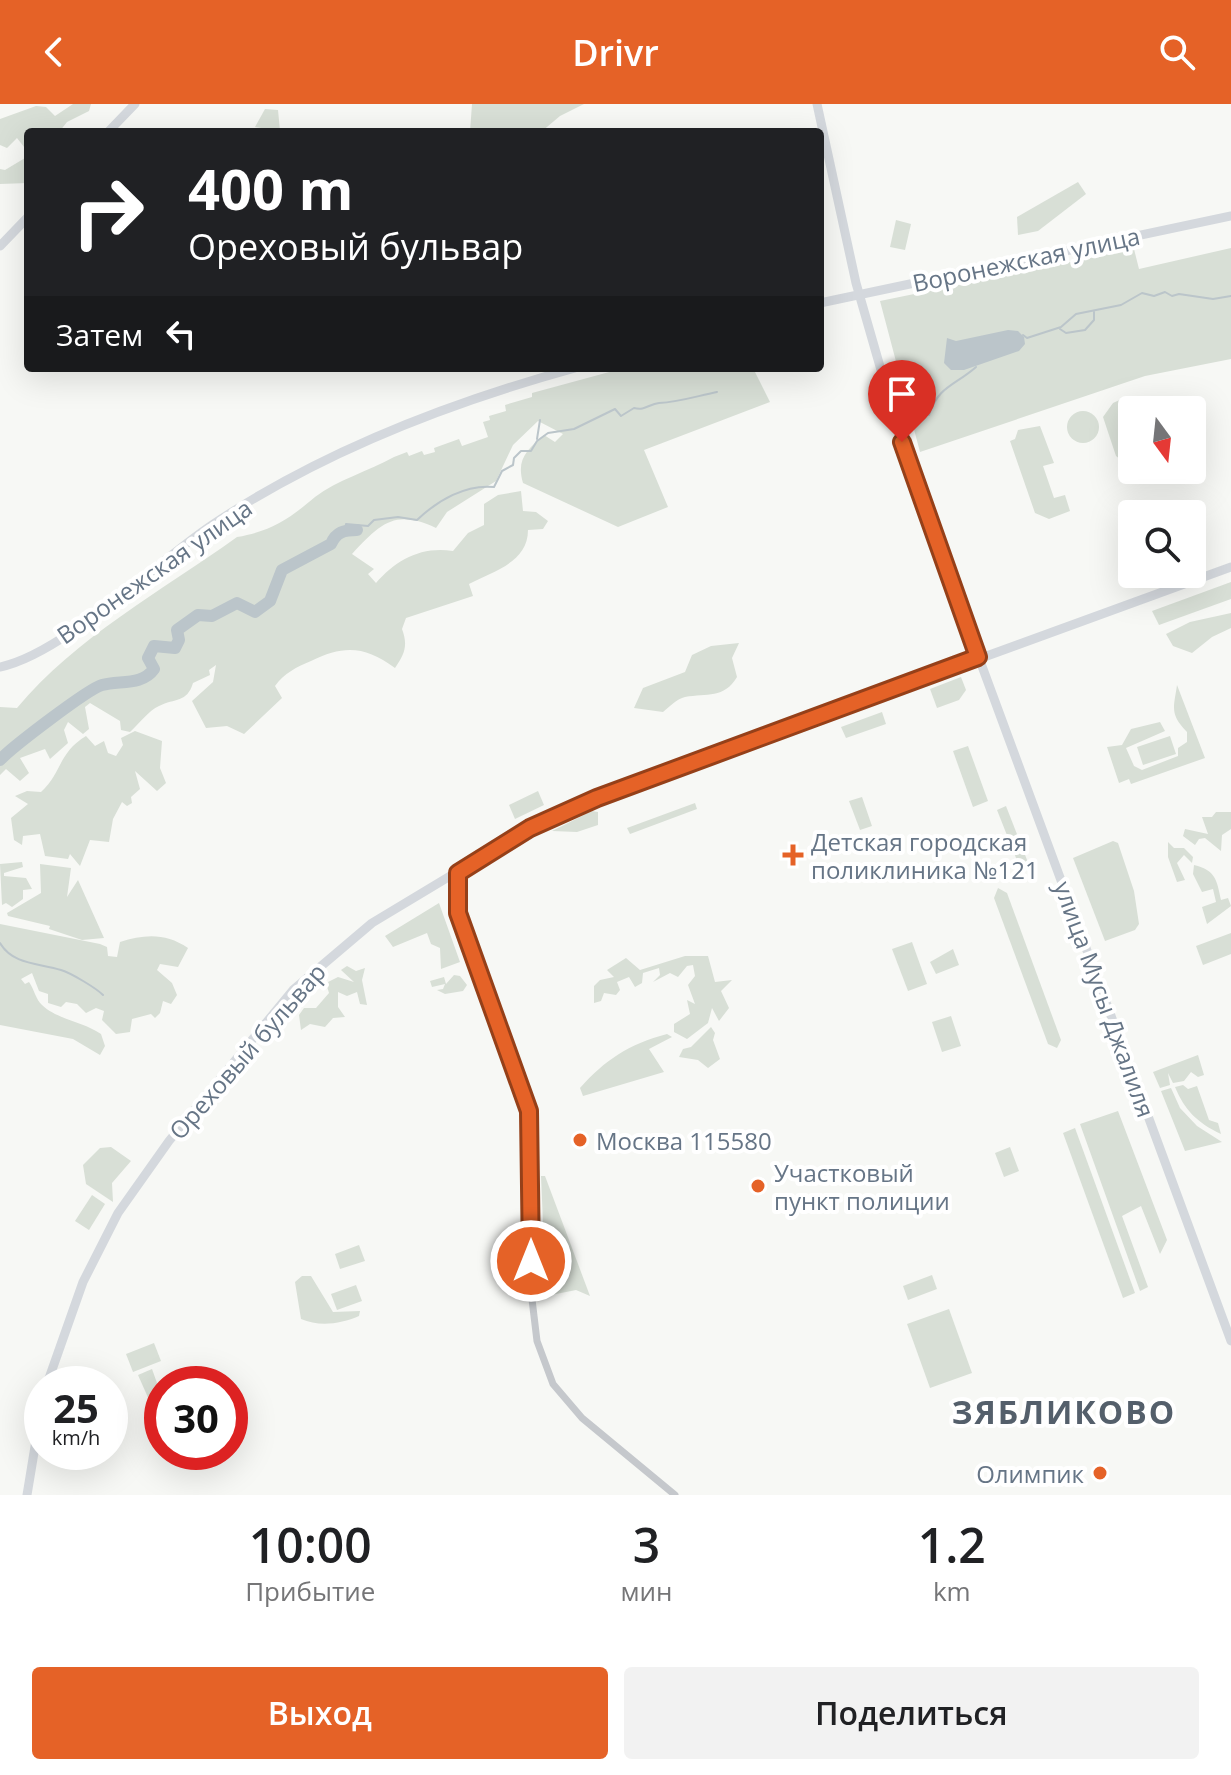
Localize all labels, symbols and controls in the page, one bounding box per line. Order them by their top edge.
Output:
text: Drivr [572,28,659,77]
icon: back [32,30,76,74]
icon: search [1155,30,1199,74]
text: 400 m [188,150,354,226]
icon: right [56,160,160,264]
street label: Воронежская улица [909,219,1143,299]
text: Ореховый бульвар [188,222,523,271]
icon: left [159,312,203,356]
text: Затем [56,314,143,355]
pin [868,360,936,442]
icon: arrive [880,372,924,416]
north arrow [1118,396,1206,484]
map controls [1118,396,1206,588]
street label: Воронежская улица [50,491,258,651]
button: search [1118,500,1206,588]
place label: Детская городская поликлиника №121 [811,825,1039,886]
marker: Детская городская поликлиника №121 [782,844,804,866]
street label: улица Мусы Джалиля [1047,876,1163,1122]
street label: Ореховый бульвар [161,956,333,1146]
place label: Москва 115580 [596,1124,772,1157]
marker: Москва 115580 [571,1131,589,1149]
place label: Участковый пункт полиции [774,1156,950,1217]
marker: Участковый пункт полиции [749,1177,767,1195]
position arrow [489,1219,573,1303]
speed limit sign: 30 [144,1366,248,1470]
text: 25 [53,1380,99,1435]
district label: ЗЯБЛИКОВО [952,1390,1176,1433]
text: km/h [52,1424,100,1451]
place label: Олимпик [976,1457,1085,1490]
marker: Олимпик [1091,1464,1109,1482]
text: 10:00 [249,1512,372,1577]
text: 3 [633,1512,660,1577]
text: 1.2 [918,1512,986,1577]
text: Прибытие [245,1573,375,1609]
text: мин [621,1573,673,1609]
text: km [933,1573,971,1609]
button: Выход [32,1667,608,1759]
button: Поделиться [624,1667,1199,1759]

